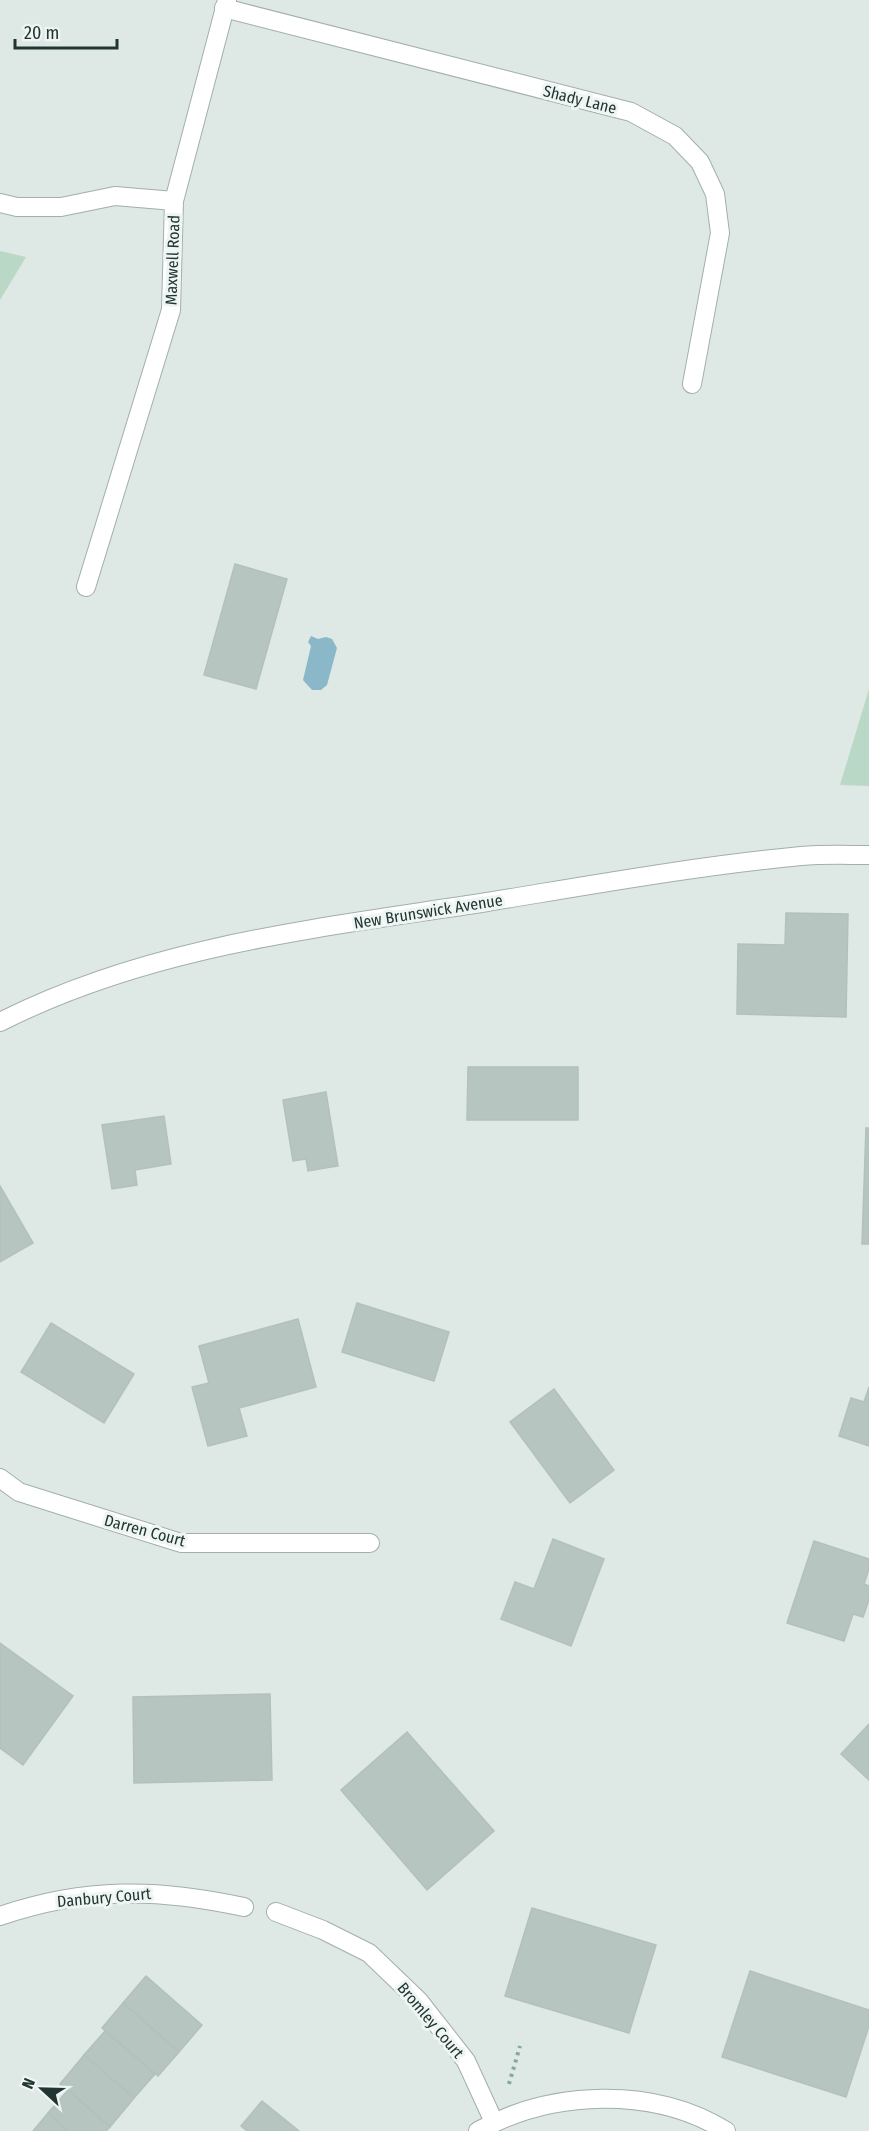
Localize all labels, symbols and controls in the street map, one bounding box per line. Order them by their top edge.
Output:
scale bar [15,12,117,50]
text: 20 m [24,22,59,44]
street label: Shady Lane [541,81,619,118]
street label: Maxwell Road [161,215,184,305]
street label: New Brunswick Avenue [352,890,504,933]
street label: Darren Court [102,1511,188,1551]
street label: Danbury Court [56,1884,153,1911]
street label: Bromley Court [393,1979,468,2063]
north arrow [12,2059,72,2119]
text: N [18,2076,39,2092]

